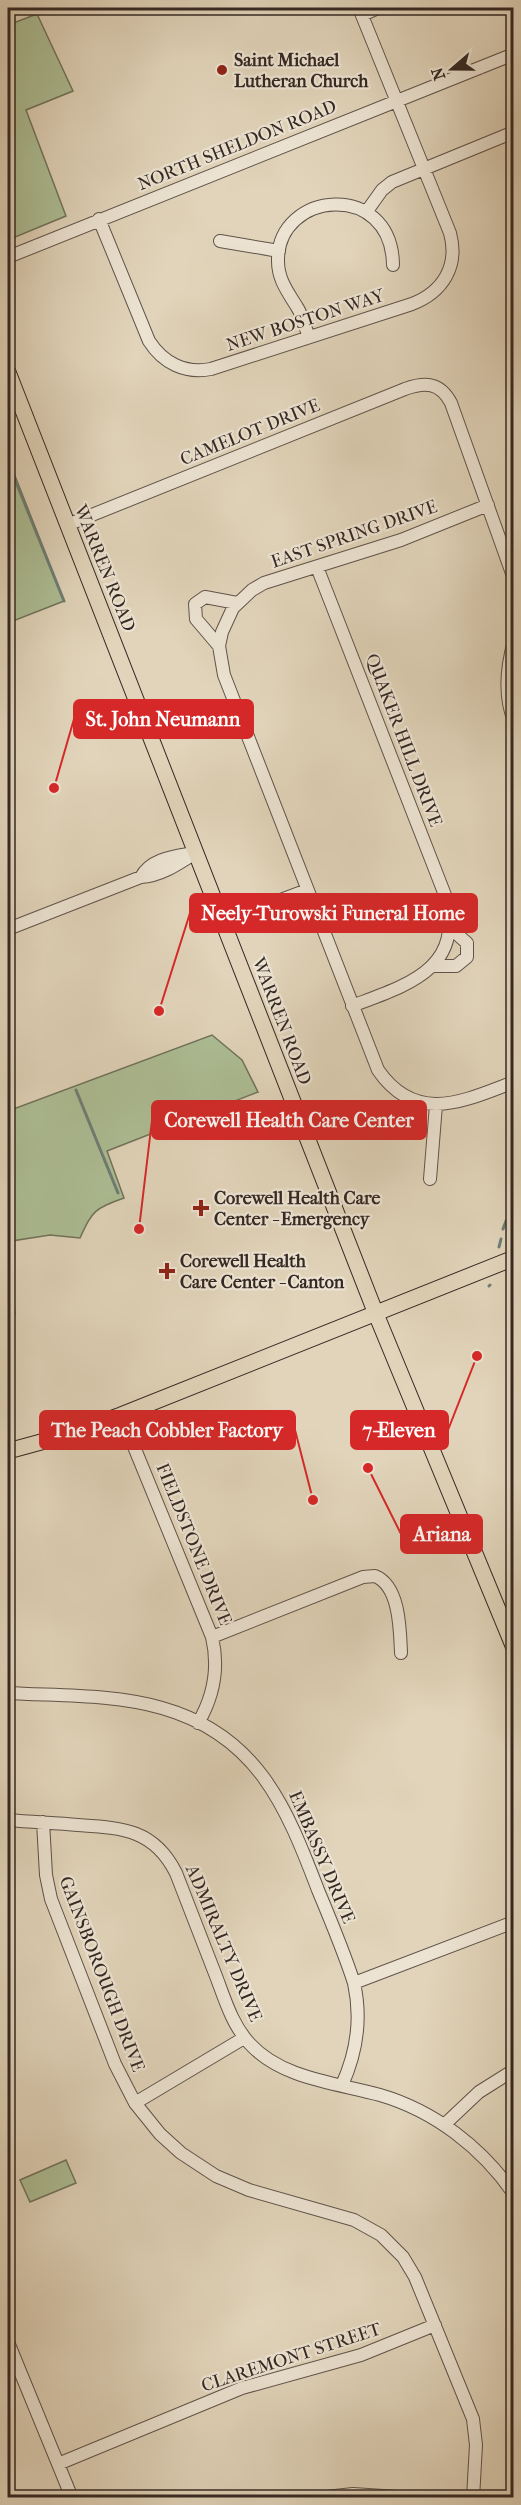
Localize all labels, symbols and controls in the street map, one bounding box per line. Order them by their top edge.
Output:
north arrow [422,39,482,99]
place label: Saint Michael Lutheran Church [234,50,369,92]
marker: Saint Michael Lutheran Church [215,63,229,77]
text: N [427,64,449,83]
street label: NORTH SHELDON ROAD [135,96,340,195]
street label: NEW BOSTON WAY [223,285,388,356]
street label: CAMELOT DRIVE [177,395,323,470]
street label: EAST SPRING DRIVE [268,496,440,573]
street label: WARREN ROAD [69,501,139,635]
street label: QUAKER HILL DRIVE [361,651,446,830]
callout: St. John Neumann [74,700,253,738]
text: St. John Neumann [86,708,241,731]
callout: Neely-Turowski Funeral Home [190,894,477,932]
text: Neely-Turowski Funeral Home [201,902,465,925]
street label: WARREN ROAD [247,954,315,1088]
callout: Corewell Health Care Center [152,1101,426,1139]
text: Corewell Health Care Center [164,1109,414,1132]
place label: Corewell Health Care Center - Emergency [214,1188,381,1230]
marker: Corewell Health Care Center - Emergency [192,1199,210,1217]
place label: Corewell Health Care Center - Canton [180,1251,345,1293]
marker: Corewell Health Care Center - Canton [158,1262,176,1280]
callout: The Peach Cobbler Factory [40,1411,295,1449]
callout: 7-Eleven [351,1411,448,1449]
text: The Peach Cobbler Factory [50,1419,284,1442]
text: 7-Eleven [361,1419,436,1442]
street label: FIELDSTONE DRIVE [151,1460,236,1628]
callout: Ariana [401,1515,482,1553]
text: Ariana [411,1523,471,1546]
street label: EMBASSY DRIVE [284,1788,359,1927]
street label: ADMIRALTY DRIVE [181,1861,266,2025]
street label: GAINSBOROUGH DRIVE [55,1873,149,2075]
street label: CLAREMONT STREET [199,2318,384,2396]

